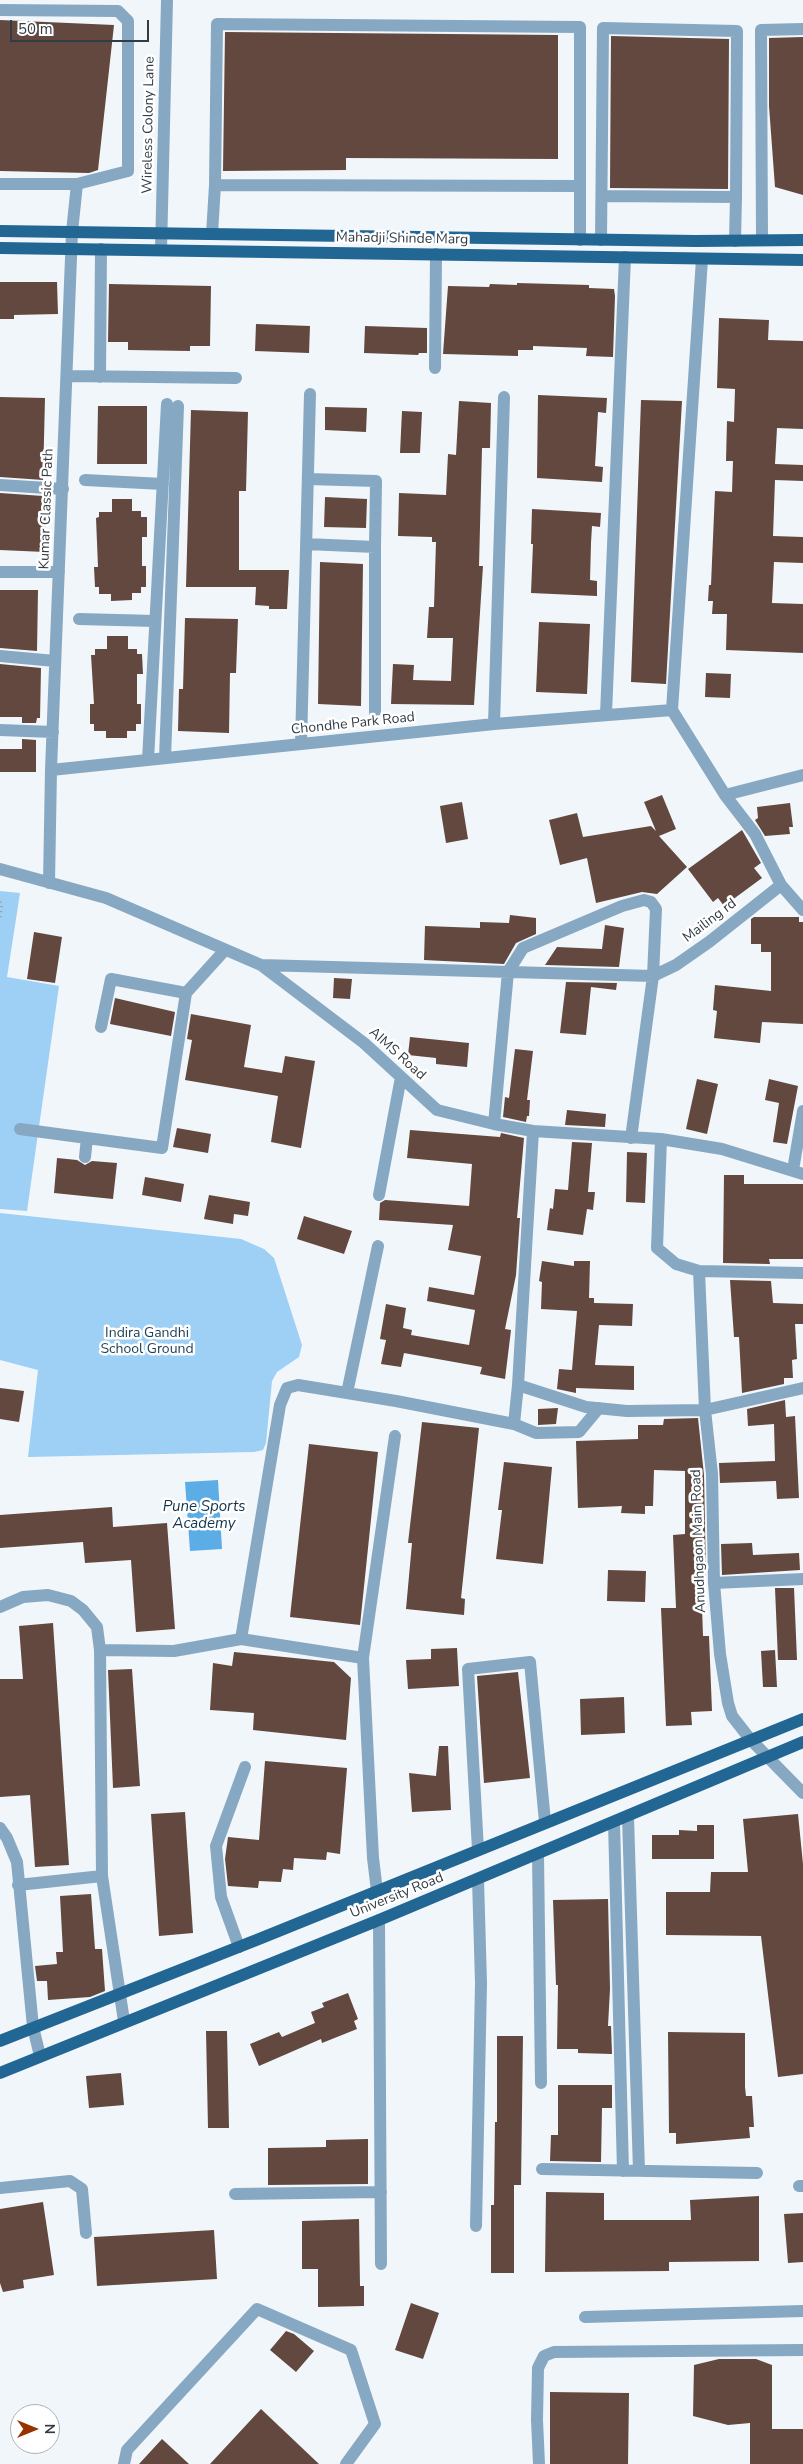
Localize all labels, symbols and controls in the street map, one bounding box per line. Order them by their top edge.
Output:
scale bar [12,10,151,42]
text: 50 m [18,19,53,39]
street label: Wireless Colony Lane [139,56,159,194]
street label: Mahadji Shinde Marg [336,229,468,249]
street label: Kumar Classic Path [36,448,58,570]
street label: Chondhe Park Road [290,709,416,739]
street label: Mailing rd [680,895,740,947]
street label: AIMS Road [365,1024,429,1084]
park label: Indira Gandhi School Ground [100,1326,194,1358]
street label: Anudhgaon Main Road [688,1469,710,1613]
water label: Pune Sports Academy [163,1498,245,1533]
street label: University Road [348,1870,446,1922]
north arrow [10,2404,60,2454]
text: N [40,2424,59,2434]

